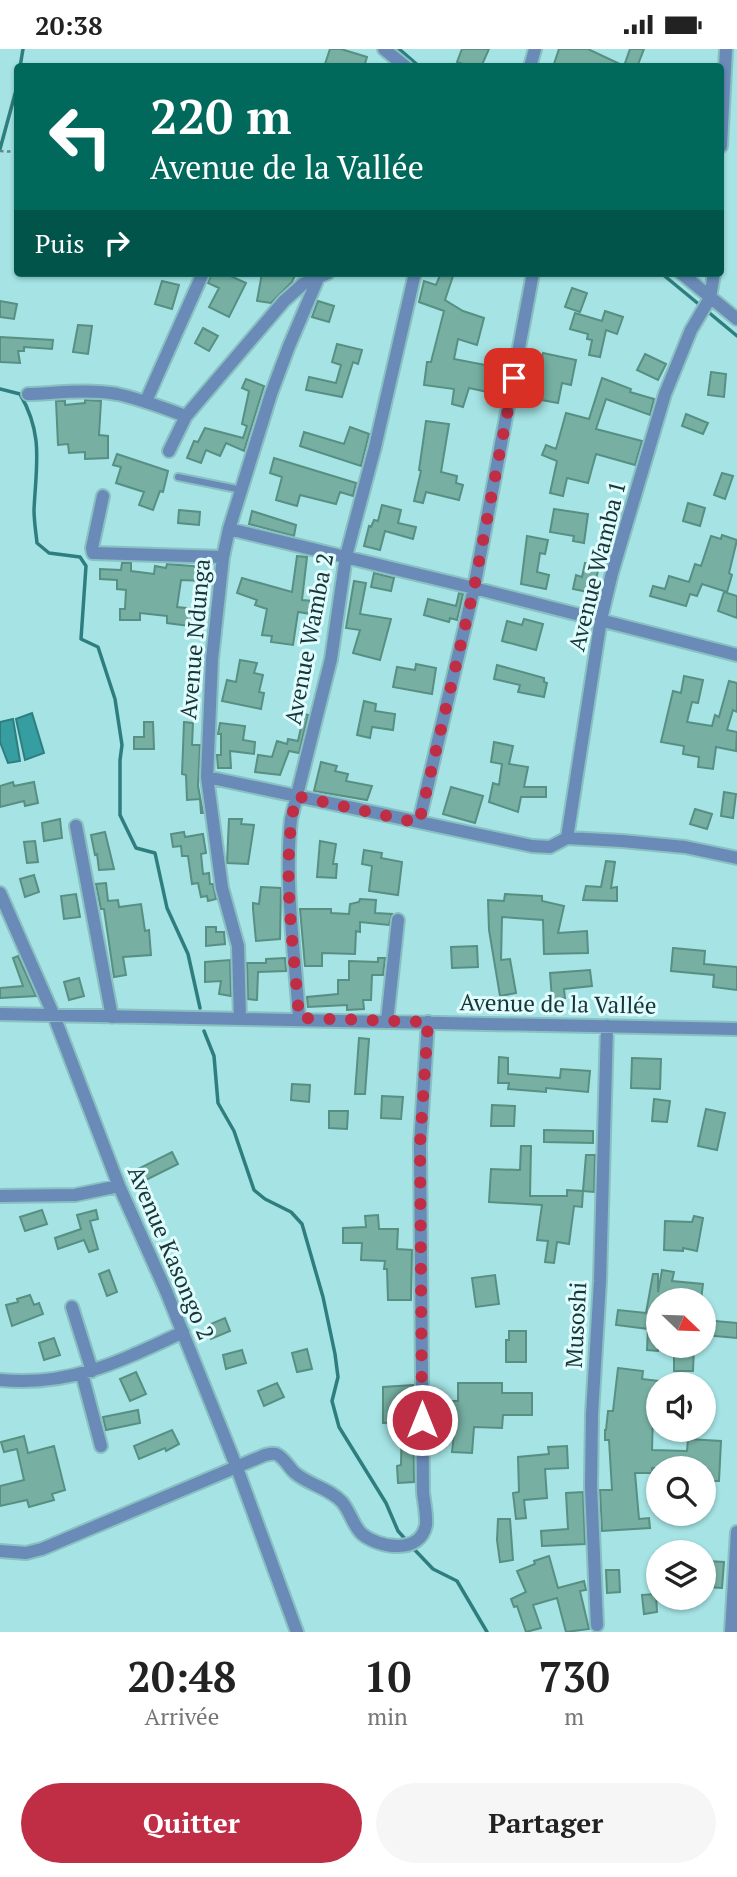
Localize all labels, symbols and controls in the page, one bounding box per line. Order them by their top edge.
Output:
text: 20:38 [35,8,103,42]
text: 220 m [150,83,292,148]
icon: left [35,91,126,182]
text: Avenue de la Vallée [150,146,424,188]
icon: right [98,224,136,262]
text: Puis [35,226,84,260]
pin [484,348,544,408]
icon: arrive [495,359,533,397]
street label: Avenue Wamba 1 [560,478,633,654]
street label: Avenue Wamba 2 [277,550,340,727]
street label: Avenue Ndunga [172,557,217,721]
street label: Avenue de la Vallée [459,986,657,1021]
street label: Avenue Kasongo 2 [121,1161,222,1345]
street label: Musoshi [558,1281,593,1369]
north arrow [646,1288,716,1358]
map controls [646,1288,716,1610]
button: sound [646,1372,716,1442]
position arrow [385,1383,459,1457]
button: search [646,1456,716,1526]
button: layers [646,1540,716,1610]
text: 20:48 [127,1648,237,1704]
text: 10 [364,1648,411,1704]
text: 730 [539,1648,610,1704]
text: Arrivée [145,1701,219,1732]
text: min [367,1701,408,1732]
text: m [564,1701,584,1732]
button: Quitter [21,1783,362,1863]
button: Partager [376,1783,716,1863]

